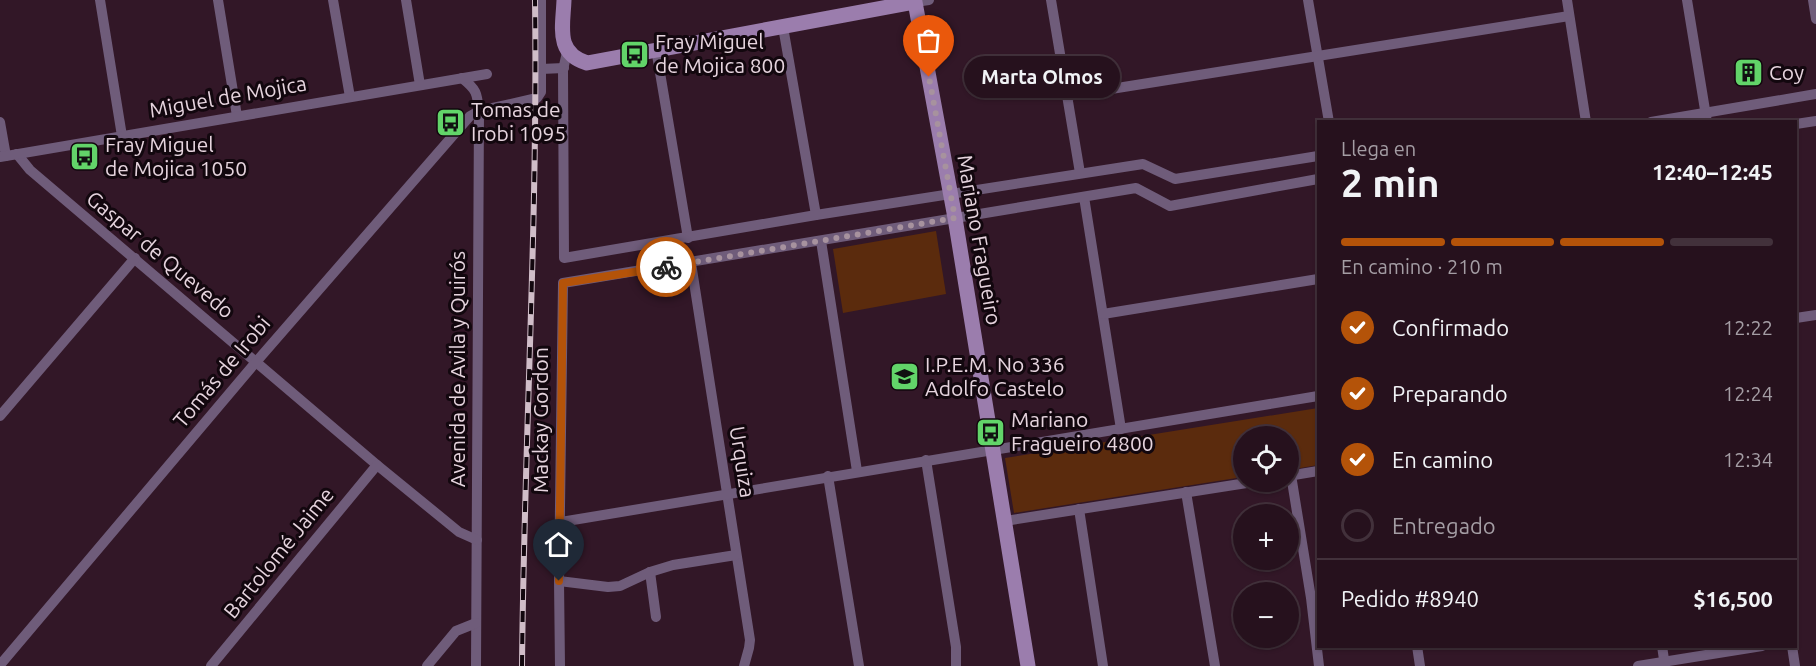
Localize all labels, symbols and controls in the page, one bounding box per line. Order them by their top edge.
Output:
pin [903,15,954,77]
icon: bag [912,24,945,57]
place label: Fray Miguel de Mojica 800 [655,29,785,77]
bus stop icon: Fray Miguel de Mojica 800 [618,38,650,70]
callout: Marta Olmos [965,56,1121,98]
building icon: Coy [1732,57,1764,89]
place label: Coy [1769,60,1804,84]
text: Marta Olmos [981,65,1103,88]
street label: Miguel de Mojica [147,70,308,122]
place label: Tomas de Irobi 1095 [471,97,566,145]
bus stop icon: Tomas de Irobi 1095 [434,106,466,138]
place label: Fray Miguel de Mojica 1050 [105,132,247,180]
text: Llega en [1341,137,1416,160]
bus stop icon: Fray Miguel de Mojica 1050 [68,141,100,173]
street label: Mariano Fragueiro [953,153,1007,327]
text: 12:40–12:45 [1652,159,1773,184]
text: 2 min [1341,161,1440,204]
street label: Gaspar de Quevedo [82,186,239,323]
courier [636,237,696,297]
street label: Avenida de Avila y Quirós [445,251,469,487]
icon: bike [650,251,683,284]
text: En camino · 210 m [1341,255,1503,278]
street label: Tomás de Irobi [168,311,275,432]
icon: check [1341,311,1374,344]
text: Confirmado [1392,315,1509,340]
text: 12:22 [1723,316,1773,339]
street label: Mackay Gordon [528,347,552,493]
place label: I.P.E.M. No 336 Adolfo Castelo [925,352,1065,400]
school or university icon: I.P.E.M. No 336 Adolfo Castelo [888,361,920,393]
icon: check [1341,377,1374,410]
text: Preparando [1392,381,1508,406]
text: 12:24 [1723,382,1773,405]
place label: Mariano Fragueiro 4800 [1011,407,1154,455]
bus stop icon: Mariano Fragueiro 4800 [974,416,1006,448]
street label: Urquiza [725,424,760,499]
map controls [1233,426,1299,648]
button: locate [1233,426,1299,492]
icon: check [1341,443,1374,476]
text: En camino [1392,447,1493,472]
text: 12:34 [1723,448,1773,471]
street label: Bartolomé Jaime [218,482,338,622]
button: + [1233,504,1299,570]
text: Entregado [1392,513,1496,538]
pin [533,519,584,581]
icon: home [542,528,575,561]
button: − [1233,582,1299,648]
text: Pedido #8940 [1341,586,1479,611]
text: $16,500 [1693,586,1773,611]

